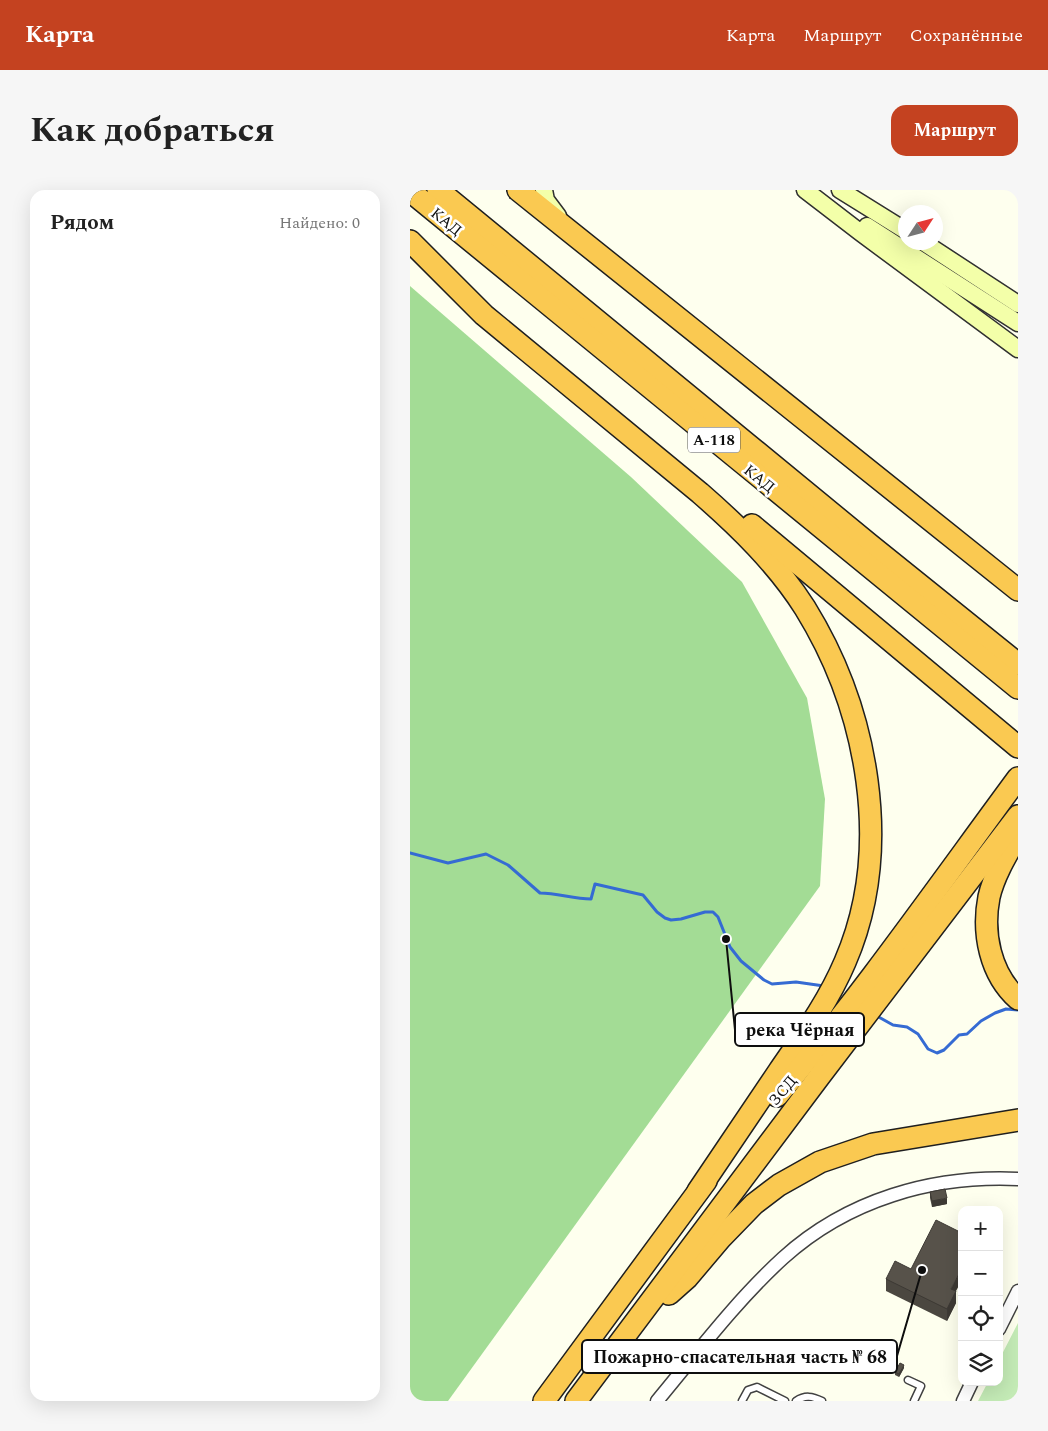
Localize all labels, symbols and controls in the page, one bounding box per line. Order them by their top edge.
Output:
text: Карта [25,17,94,53]
text: Карта [726,22,775,49]
text: Маршрут [803,22,882,49]
text: Сохранённые [910,22,1023,49]
text: Как добраться [30,104,275,157]
button: Маршрут [891,105,1018,156]
street label: КАД [425,202,467,242]
north arrow [898,205,943,250]
text: Рядом [50,207,114,239]
text: Найдено: 0 [279,211,360,235]
road number: А-118 [688,428,740,452]
street label: КАД [738,459,780,499]
callout: река Чёрная [735,1013,864,1046]
text: река Чёрная [745,1017,855,1044]
street label: ЗСД [763,1070,803,1111]
map controls [958,1206,1003,1386]
button: + [958,1206,1003,1251]
button: − [958,1251,1003,1296]
button: locate [958,1296,1003,1341]
callout: Пожарно-спасательная часть № 68 [582,1340,897,1373]
button: layers [958,1341,1003,1386]
text: Пожарно-спасательная часть № 68 [593,1344,887,1371]

